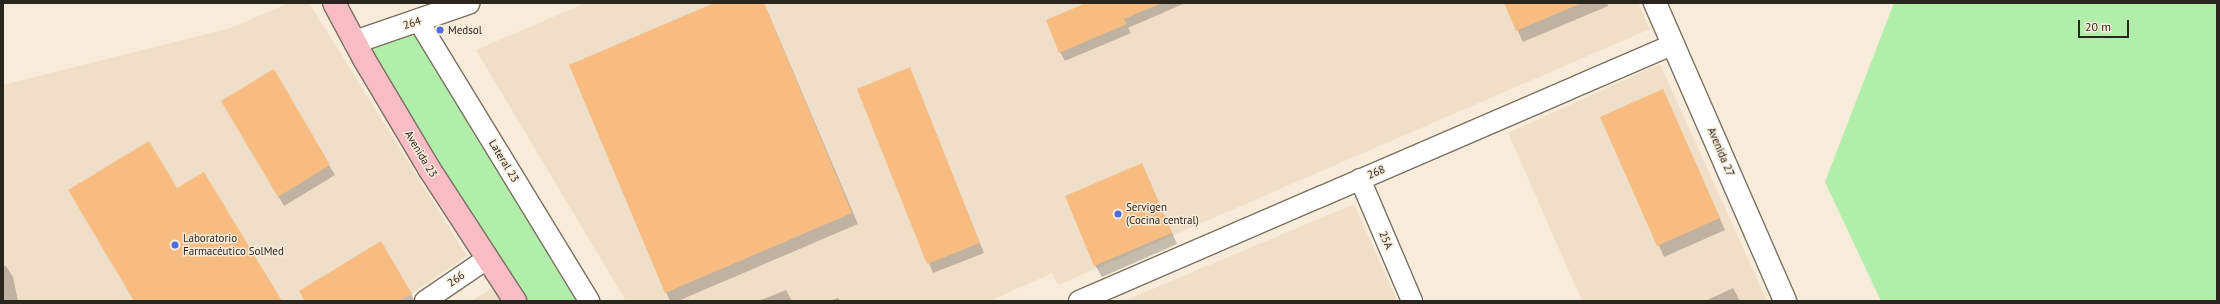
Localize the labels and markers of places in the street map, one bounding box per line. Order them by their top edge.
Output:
place label: Medsol [448,23,482,37]
marker: Medsol [435,25,445,35]
place label: Servigen (Cocina central) [1126,201,1199,227]
marker: Servigen (Cocina central) [1113,209,1123,219]
place label: Laboratorio Farmacéutico SolMed [183,232,284,258]
marker: Laboratorio Farmacéutico SolMed [170,240,180,250]

